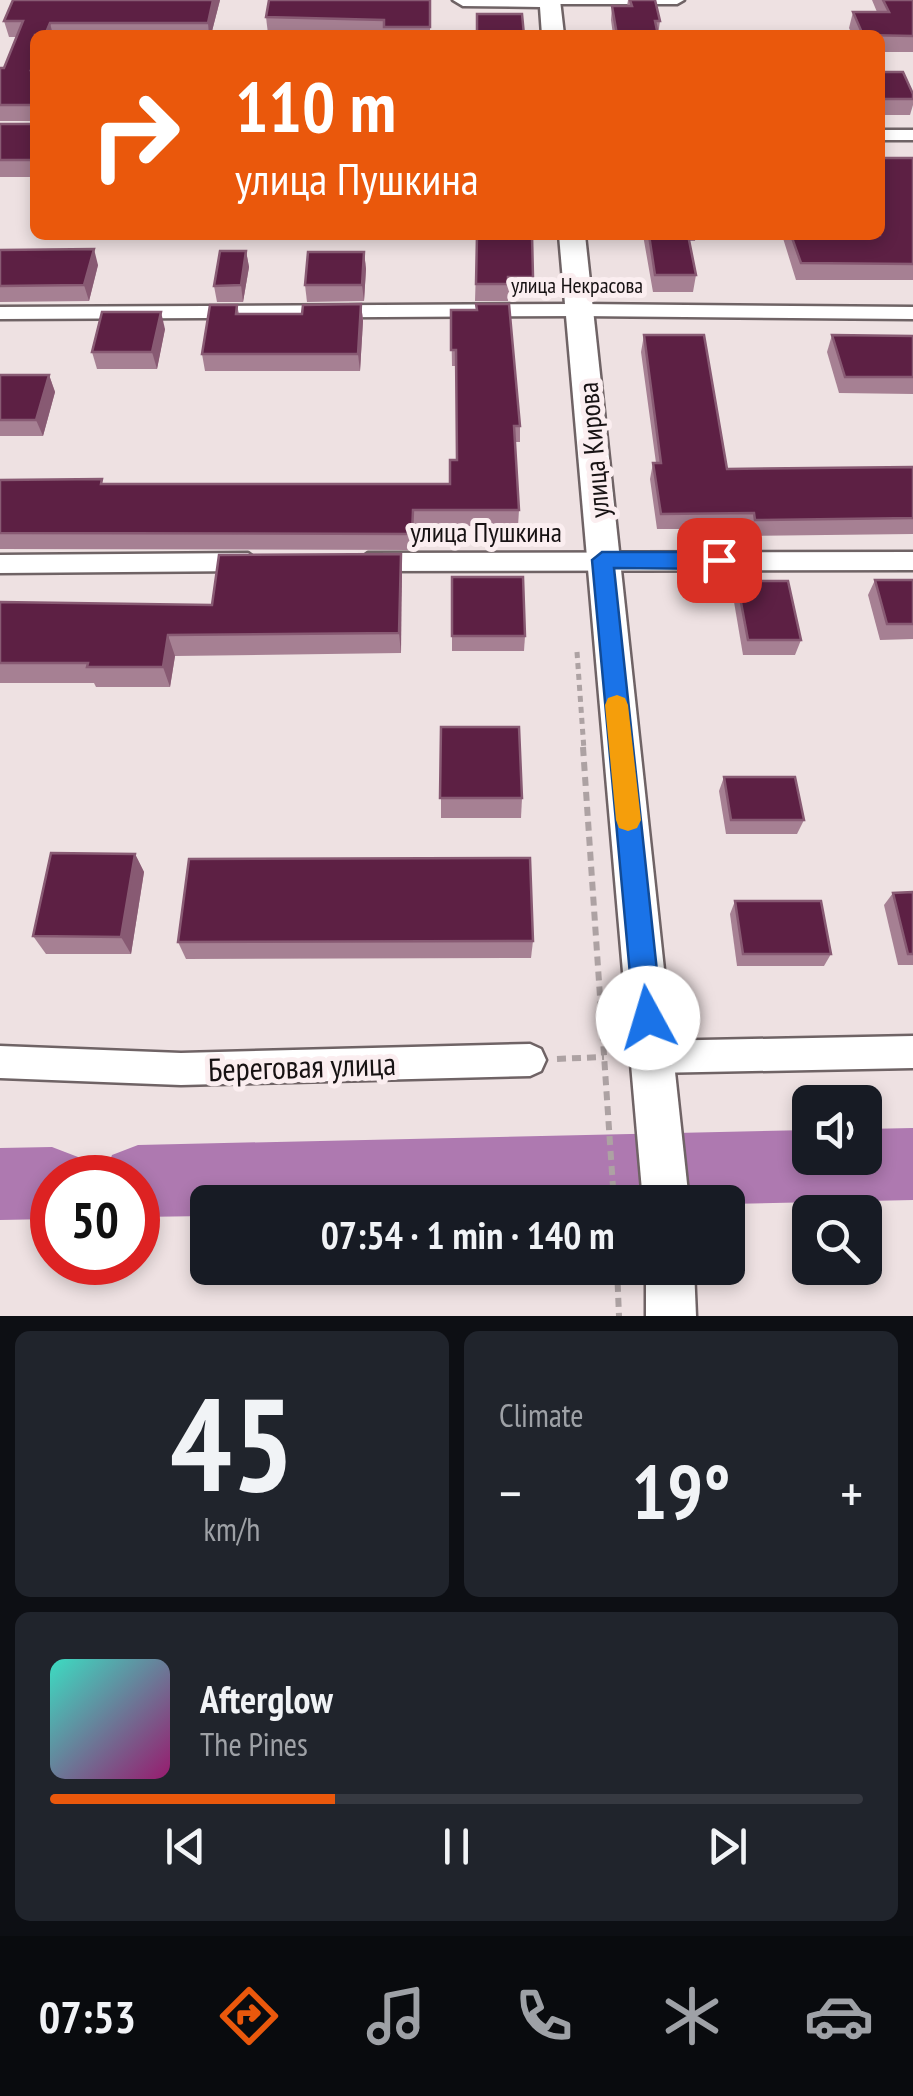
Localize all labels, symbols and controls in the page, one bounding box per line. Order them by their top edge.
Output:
text: 110 m [235,61,396,151]
icon: right [70,70,200,200]
text: улица Пушкина [235,149,479,207]
street label: улица Некрасова [511,271,643,299]
street label: улица Кирова [569,381,617,519]
street label: улица Пушкина [410,513,562,550]
pin [677,518,762,603]
icon: arrive [692,533,747,588]
position arrow [596,966,700,1070]
street label: Береговая улица [207,1042,397,1090]
map controls [792,1085,882,1285]
button: sound [792,1085,882,1175]
speed limit sign: 50 [30,1155,160,1285]
button: search [792,1195,882,1285]
text: 07:54 · 1 min · 140 m [321,1210,614,1259]
text: 45 [170,1359,294,1527]
text: Climate [499,1394,583,1436]
text: 19° [631,1443,731,1540]
text: − [499,1457,522,1528]
text: + [840,1457,863,1528]
text: km/h [204,1508,260,1550]
text: Afterglow [200,1674,333,1723]
text: The Pines [200,1723,308,1765]
icon: previous [158,1819,213,1874]
icon: pause [429,1819,484,1874]
icon: next [700,1819,755,1874]
icon: directions [214,1981,284,2051]
icon: music [361,1981,431,2051]
icon: phone [509,1981,579,2051]
icon: climate [657,1981,727,2051]
icon: car [804,1981,874,2051]
text: 07:53 [39,1987,136,2045]

